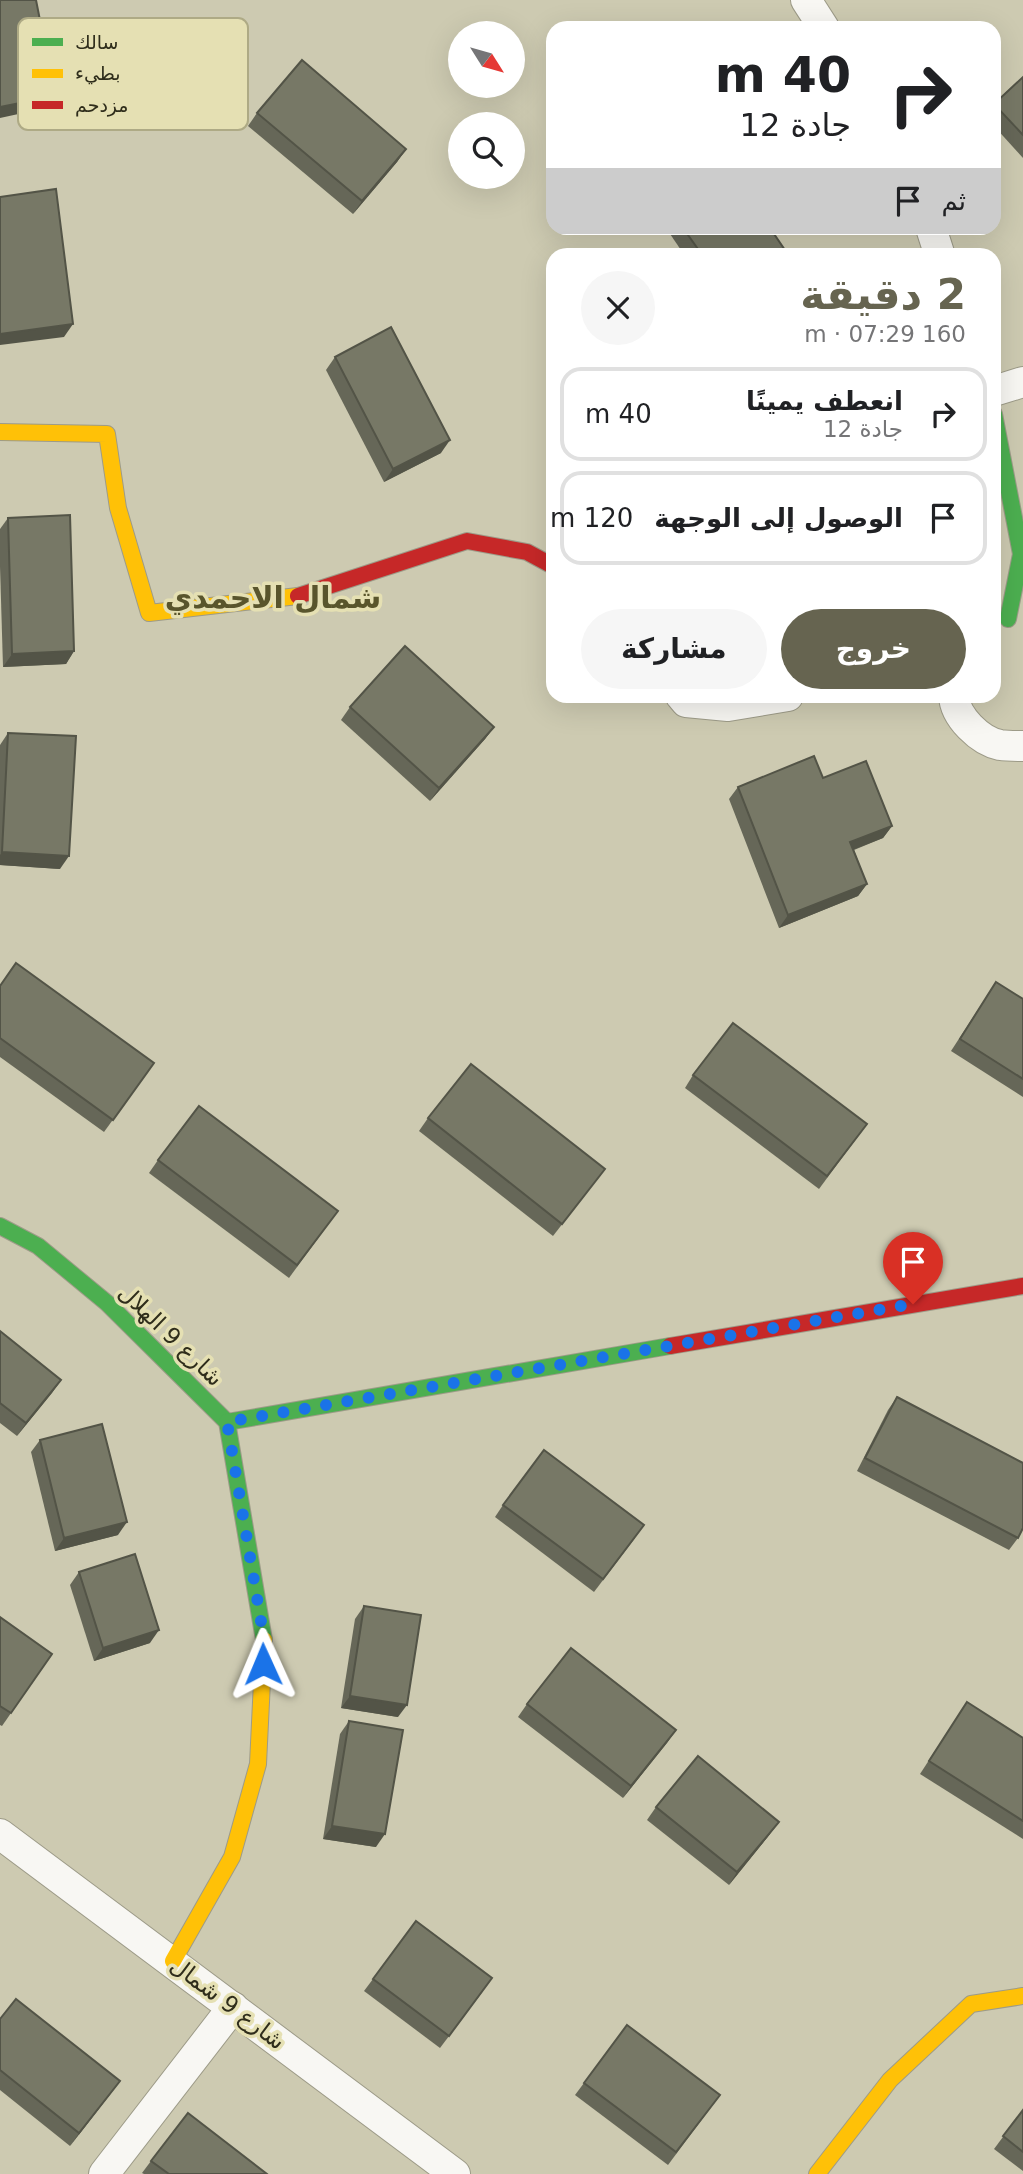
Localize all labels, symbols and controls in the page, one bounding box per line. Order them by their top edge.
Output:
legend [18,18,248,130]
north arrow [448,21,525,98]
map controls [448,21,525,189]
text: سالك [75,31,119,53]
text: 40 m [715,47,851,104]
icon: right [875,49,966,140]
text: بطيء [75,62,121,85]
text: مزدحم [75,94,129,117]
text: جادة 12 [740,106,851,144]
button: search [448,112,525,189]
icon: arrive [889,182,927,220]
text: ثم [941,186,966,216]
text: 2 دقيقة [800,270,966,319]
button: close [581,271,655,345]
text: 160 m · 07:29 [804,321,966,347]
text: انعطف يمينًا [746,386,903,416]
icon: right [924,395,962,433]
text: 40 m [585,399,652,429]
text: جادة 12 [823,416,903,442]
icon: arrive [924,499,962,537]
text: 120 m [550,503,633,533]
text: الوصول إلى الوجهة [654,503,903,533]
district label: شمال الاحمدي [165,580,381,615]
button: مشاركة [581,609,767,689]
button: خروج [781,609,966,689]
pin [883,1232,943,1304]
icon: arrive [894,1243,932,1281]
street label: شارع 9 الهلال [113,1279,229,1392]
position arrow [226,1627,300,1701]
street label: شارع 9 شمال [165,1951,290,2055]

